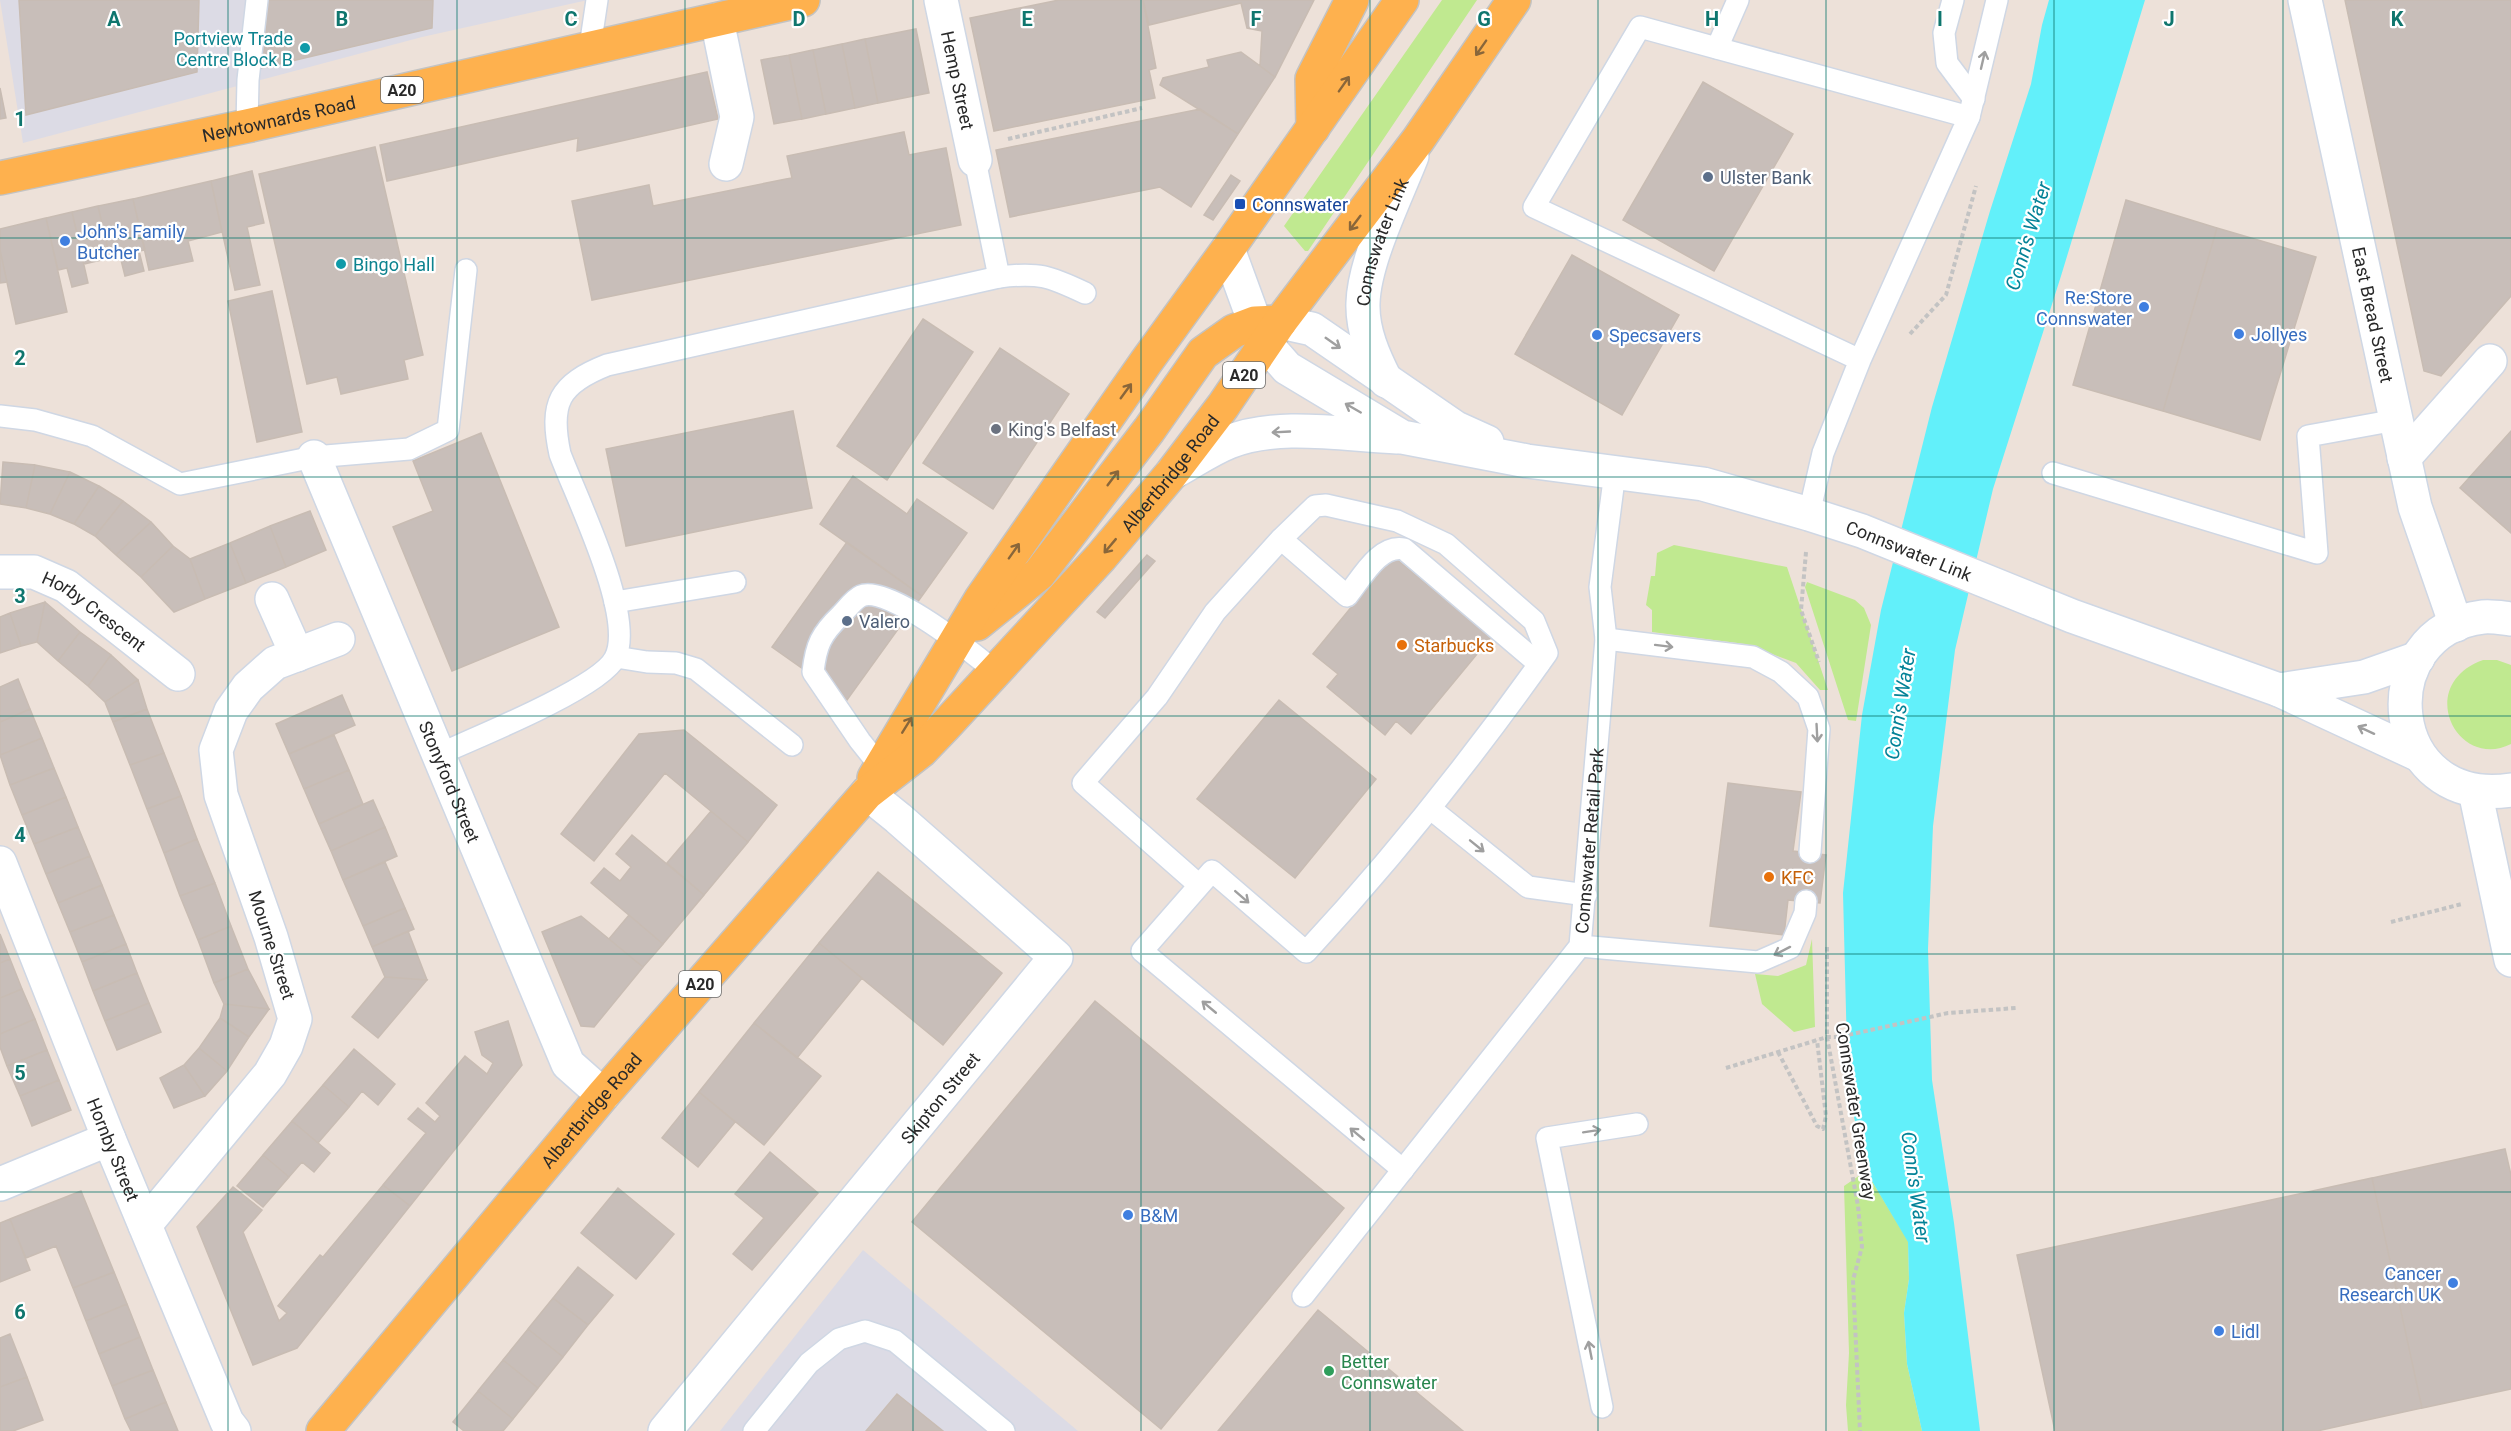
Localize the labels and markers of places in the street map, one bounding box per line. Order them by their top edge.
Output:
place label: Portview Trade Centre Block B [173,28,293,70]
marker: Portview Trade Centre Block B [298,41,312,55]
place label: Ulster Bank [1720,167,1812,188]
marker: Ulster Bank [1701,170,1715,184]
place label: Connswater [1252,194,1348,215]
marker: Connswater [1233,197,1247,211]
place label: John's Family Butcher [77,221,185,263]
marker: John's Family Butcher [58,234,72,248]
place label: Bingo Hall [353,254,435,275]
marker: Bingo Hall [334,257,348,271]
place label: Re:Store Connswater [2036,287,2132,329]
marker: Re:Store Connswater [2137,300,2151,314]
place label: Jollyes [2251,324,2307,345]
place label: Specsavers [1609,325,1701,346]
marker: Jollyes [2232,327,2246,341]
marker: Specsavers [1590,328,1604,342]
place label: King's Belfast [1008,419,1116,440]
marker: King's Belfast [989,422,1003,436]
place label: Valero [859,611,910,632]
marker: Valero [840,614,854,628]
place label: Starbucks [1414,635,1494,656]
marker: Starbucks [1395,638,1409,652]
place label: KFC [1781,867,1814,888]
marker: KFC [1762,870,1776,884]
place label: B&M [1140,1205,1178,1226]
marker: B&M [1121,1208,1135,1222]
place label: Cancer Research UK [2339,1263,2442,1305]
marker: Cancer Research UK [2446,1276,2460,1290]
place label: Lidl [2231,1321,2260,1342]
marker: Lidl [2212,1324,2226,1338]
place label: Better Connswater [1341,1351,1437,1393]
marker: Better Connswater [1322,1364,1336,1378]

